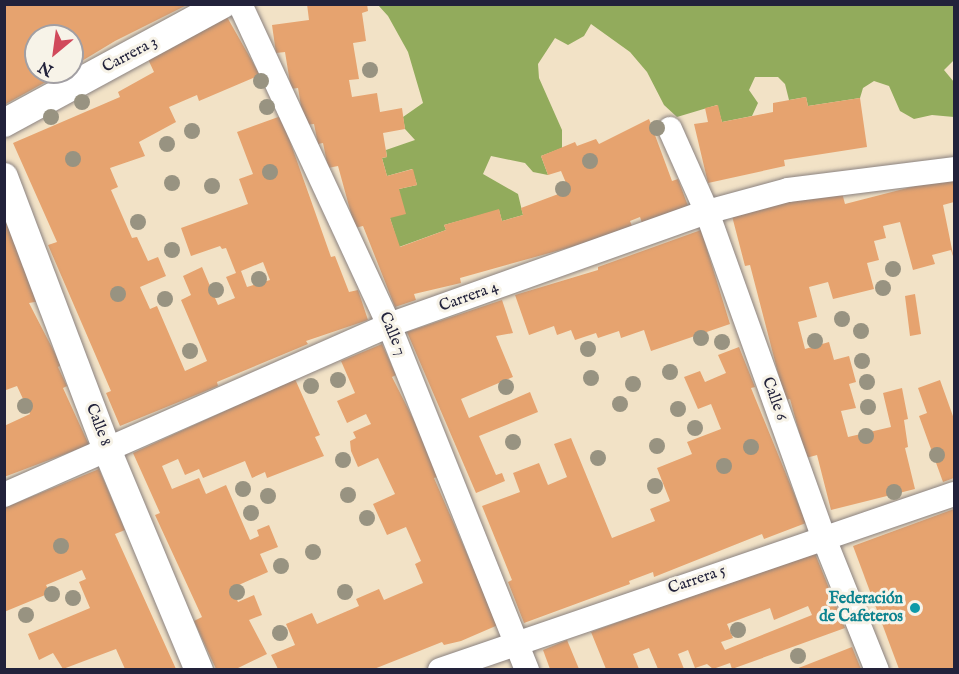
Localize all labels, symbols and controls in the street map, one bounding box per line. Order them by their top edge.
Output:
north arrow [24,24,84,84]
street label: Carrera 3 [99,33,161,77]
text: N [35,56,57,80]
street label: Carrera 4 [437,277,501,317]
street label: Calle 7 [374,309,410,359]
street label: Calle 6 [757,375,791,423]
street label: Calle 8 [81,401,115,449]
street label: Carrera 5 [666,561,728,599]
place label: Federación de Cafeteros [819,589,903,627]
marker: Federación de Cafeteros [908,601,922,615]

